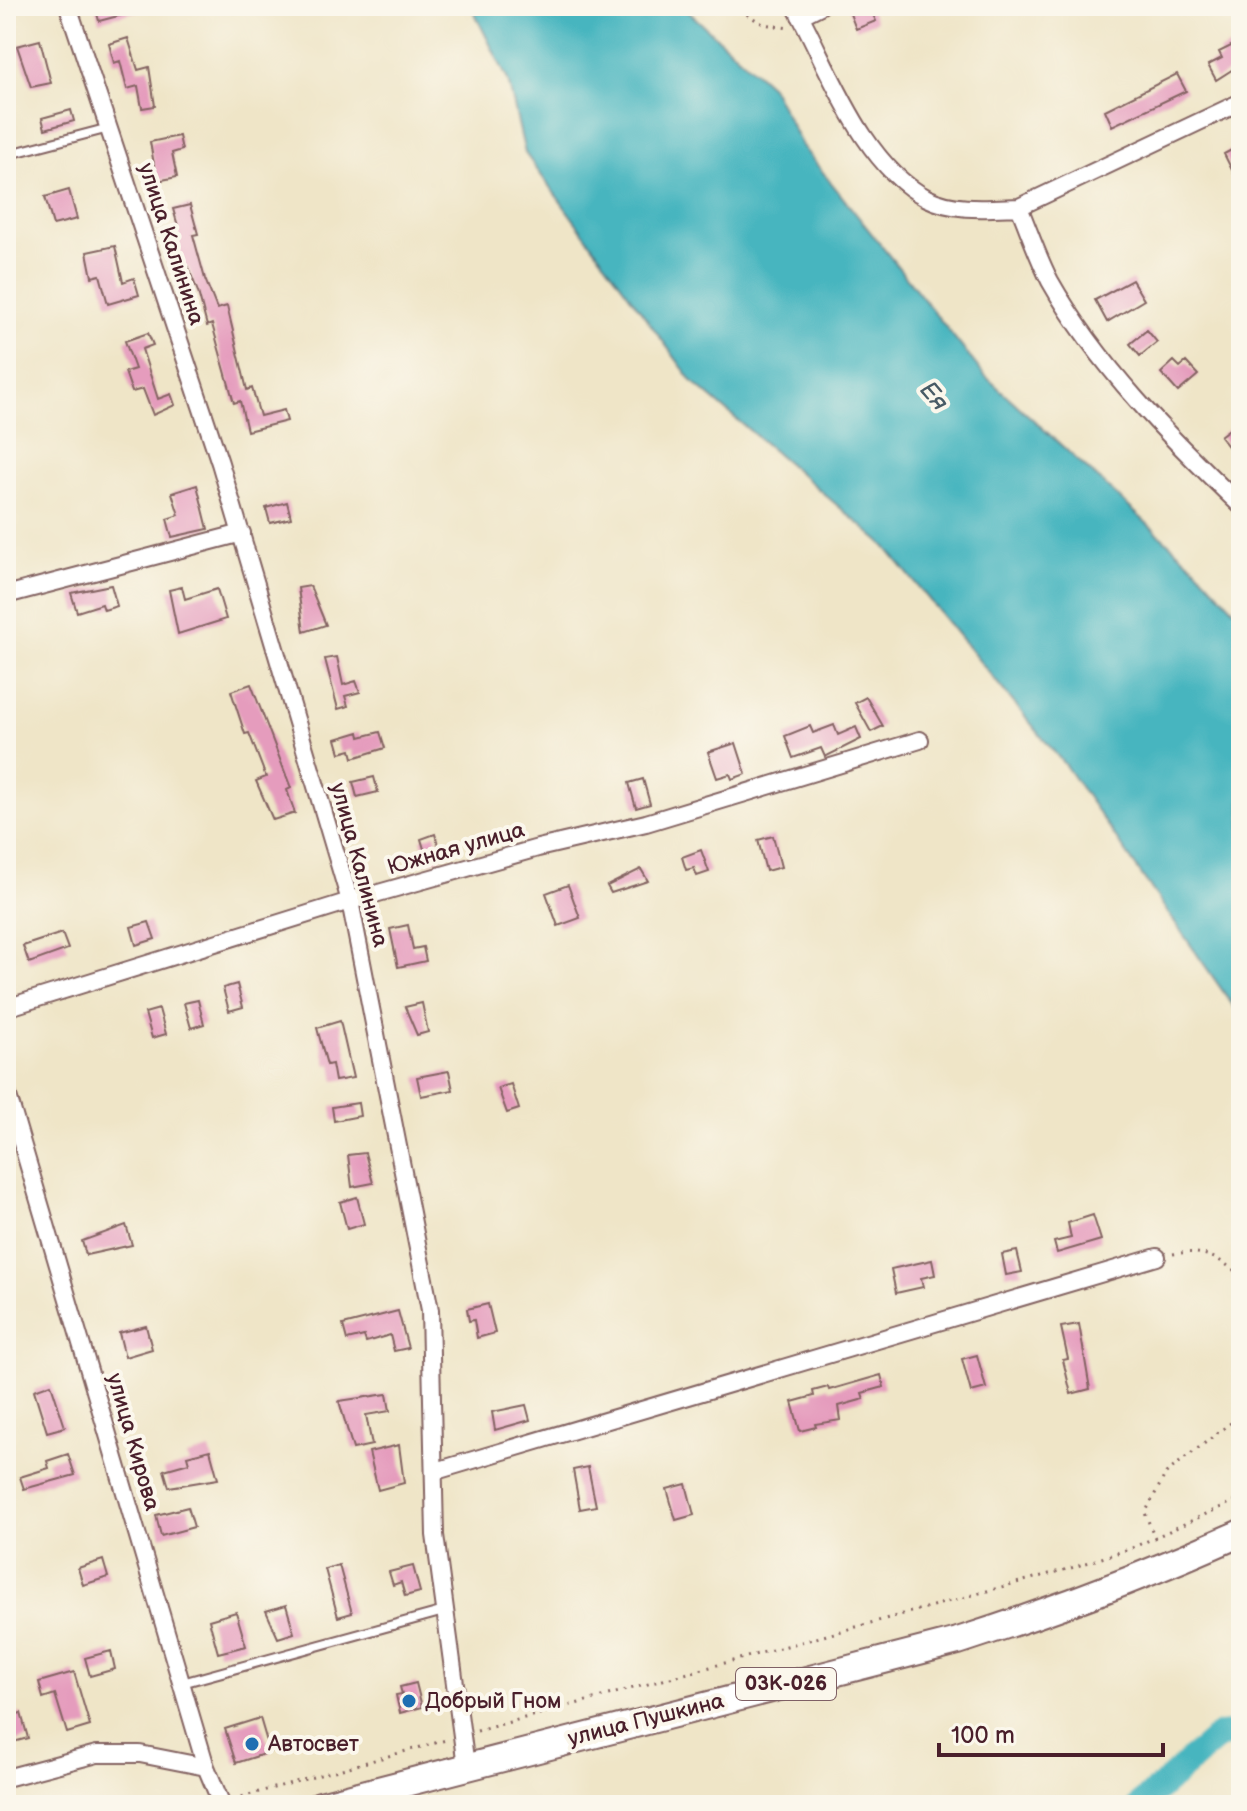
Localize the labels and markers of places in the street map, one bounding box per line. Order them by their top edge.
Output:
place label: Добрый Гном [425,1688,561,1715]
marker: Добрый Гном [400,1692,418,1710]
place label: Автосвет [267,1731,360,1758]
marker: Автосвет [243,1735,261,1753]

